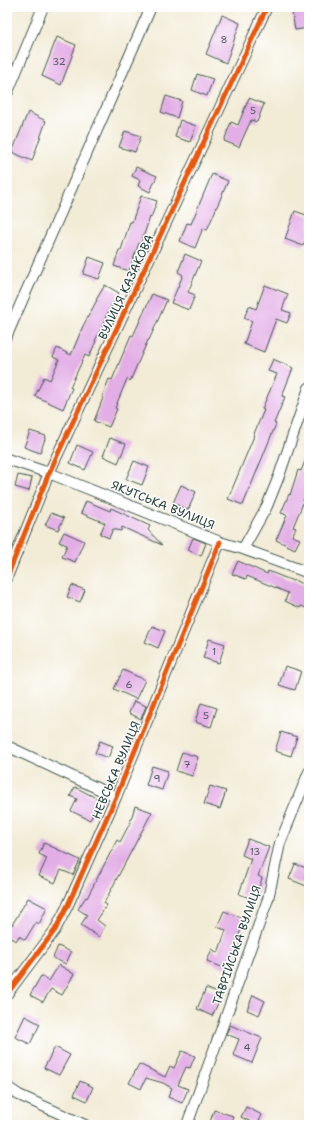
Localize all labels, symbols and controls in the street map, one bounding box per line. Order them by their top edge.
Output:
house number: 8 [221,33,228,46]
house number: 32 [52,55,66,68]
house number: 5 [250,104,256,117]
street label: ВУЛИЦЯ КАЗАКОВА [95,232,158,342]
street label: ЯКУТСЬКА ВУЛИЦЯ [109,477,217,533]
house number: 1 [212,645,216,658]
house number: 6 [126,678,133,691]
house number: 5 [203,709,209,722]
street label: НЕВСЬКА ВУЛИЦЯ [88,718,144,822]
house number: 7 [184,758,191,771]
house number: 9 [154,772,161,785]
house number: 13 [250,845,260,858]
street label: ТАВРІЙСЬКА ВУЛИЦЯ [209,883,265,1007]
house number: 4 [244,1041,251,1054]

